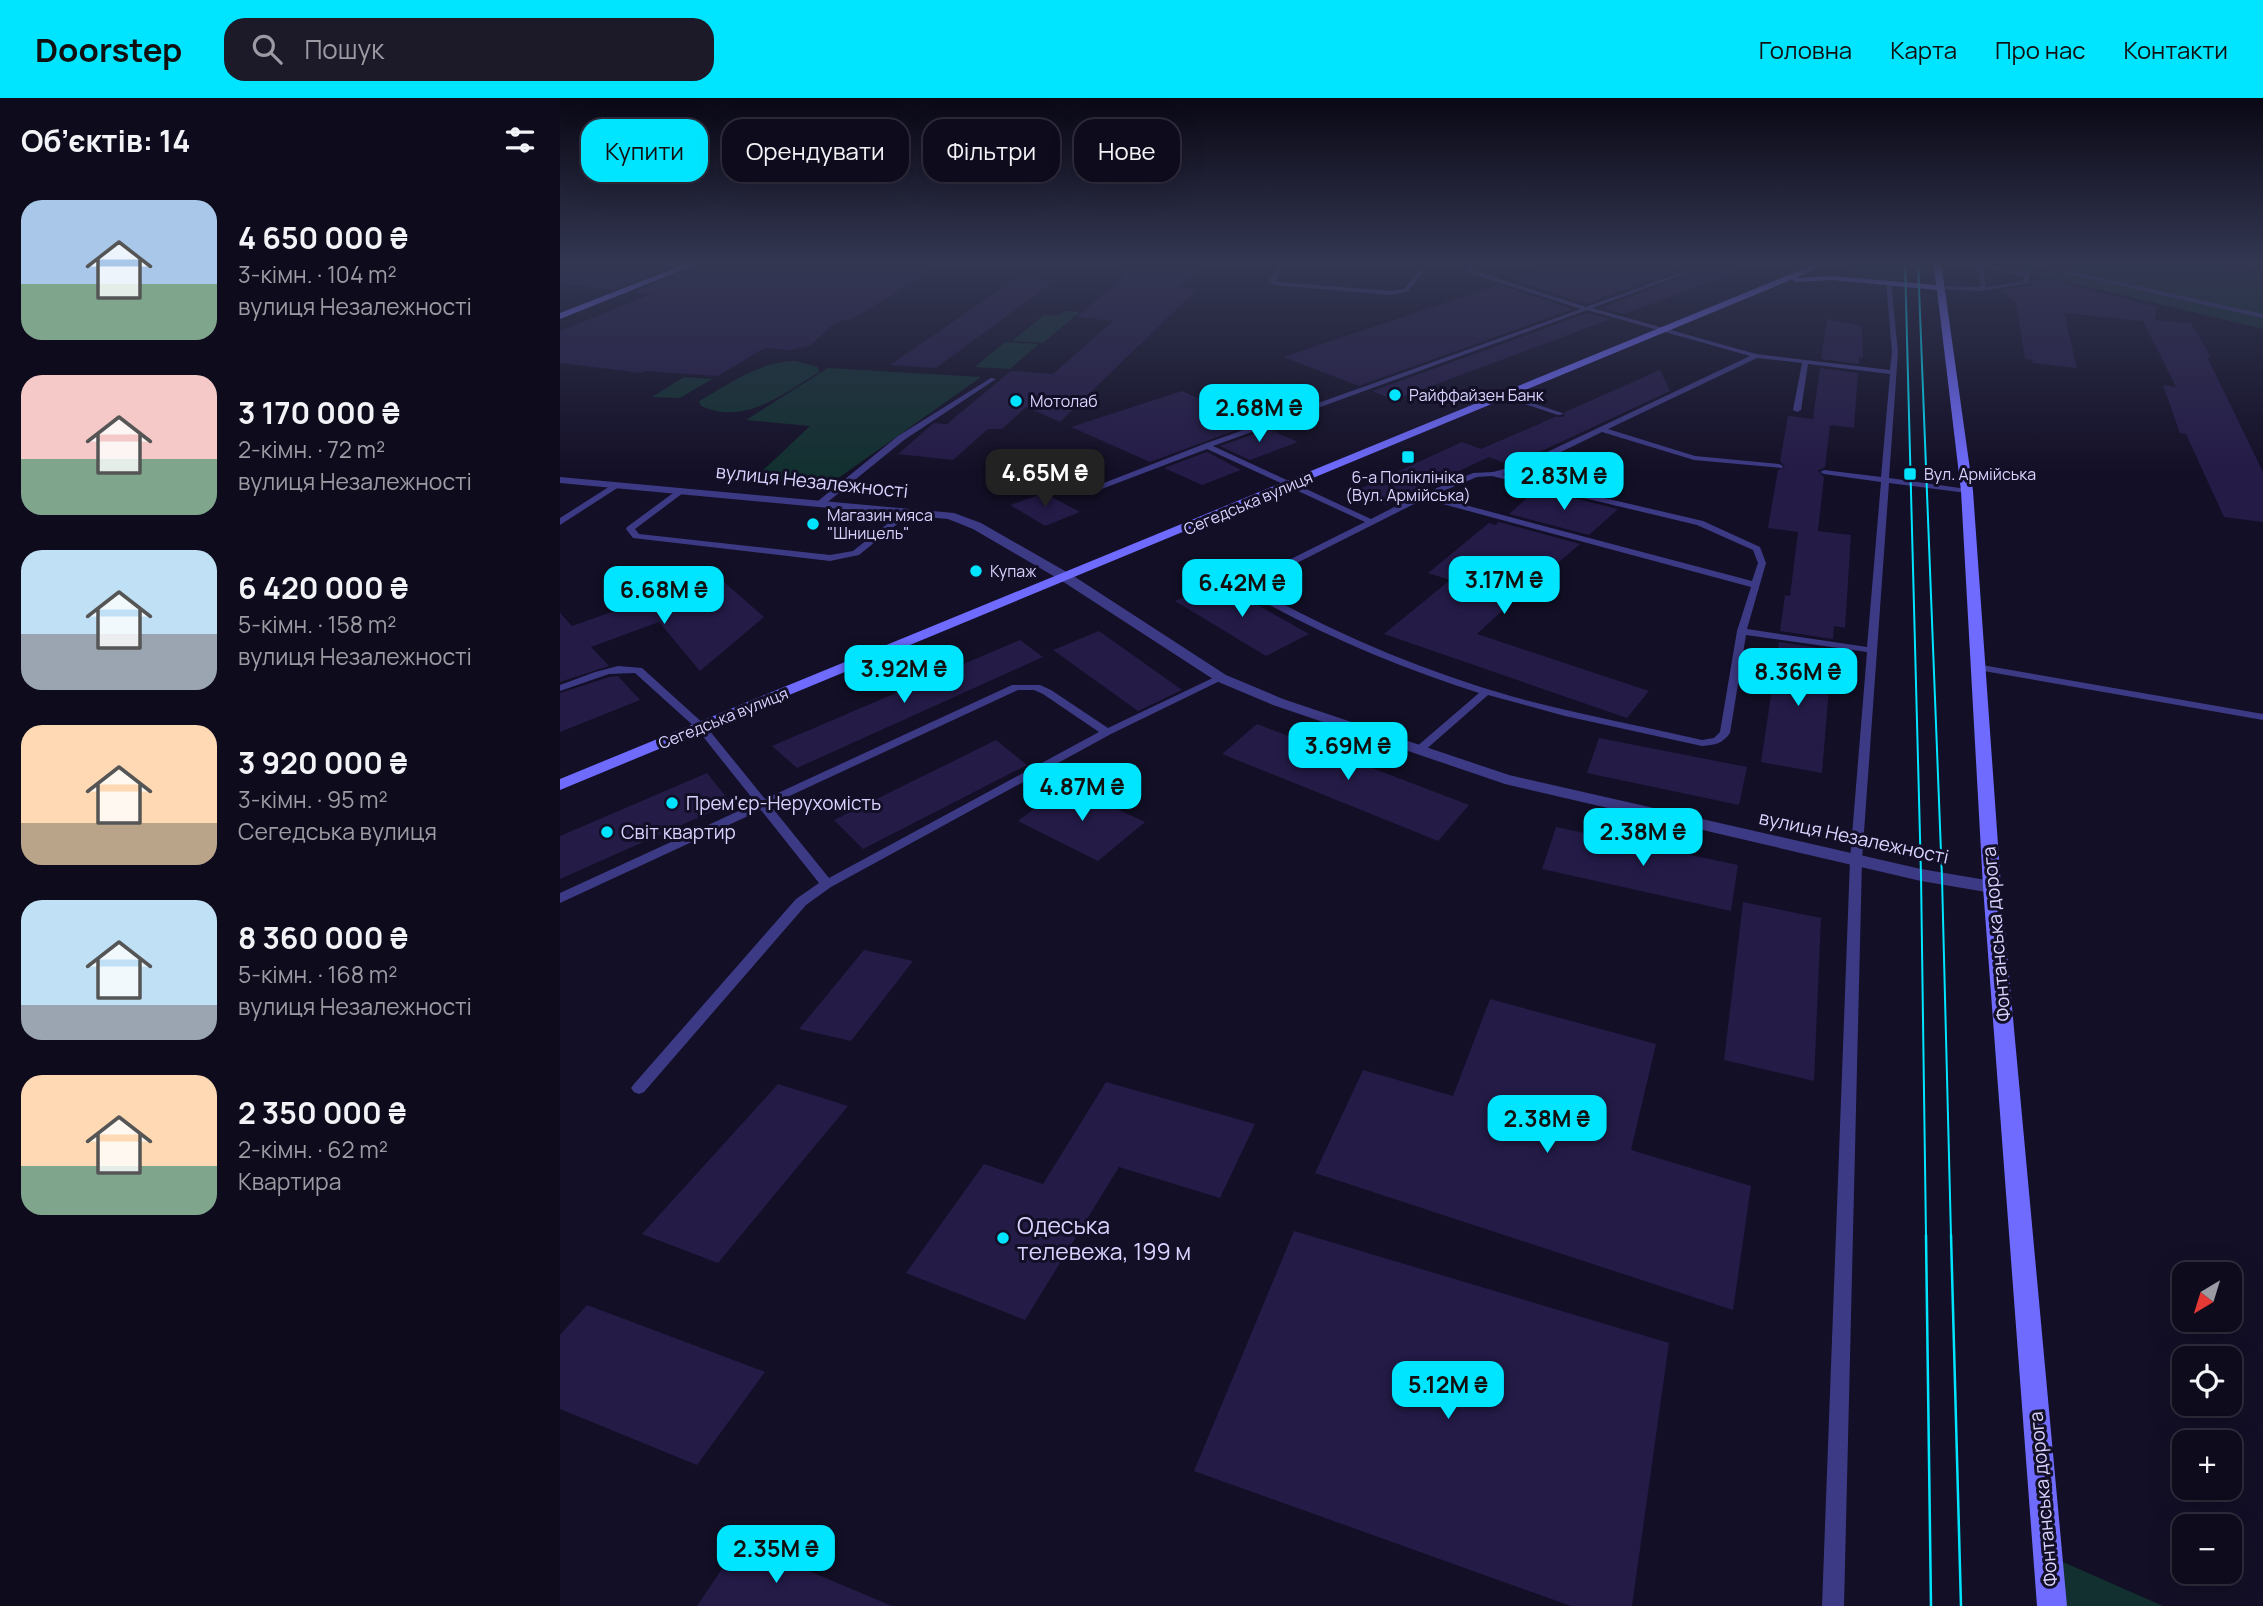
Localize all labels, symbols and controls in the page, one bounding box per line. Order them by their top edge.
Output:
search box [224,18,714,81]
text: Doorstep [35,27,182,72]
icon: search [248,30,286,68]
text: Пошук [304,31,384,67]
text: Головна [1759,33,1852,66]
text: Карта [1890,33,1957,66]
text: Про нас [1995,33,2086,66]
text: Контакти [2124,33,2228,66]
chip: Купити [581,119,708,182]
chip: Орендувати [722,119,909,182]
chip: Фільтри [923,119,1060,182]
chip: Нове [1074,119,1180,182]
text: Об’єктів: 14 [21,120,190,161]
icon: filters [501,121,539,159]
text: 4 650 000 ₴ [238,217,408,258]
icon: home [77,228,161,312]
text: 3-кімн. · 104 m² [238,258,397,290]
text: вулиця Незалежності [238,290,472,322]
pin: 2.68M ₴ [1194,384,1324,444]
place label: Райффайзен Банк [1409,384,1545,406]
marker: Райффайзен Банк [1387,387,1403,403]
place label: Мотолаб [1030,390,1098,412]
text: 2.68M ₴ [1215,391,1303,423]
text: 3 170 000 ₴ [238,392,400,433]
marker: Мотолаб [1008,393,1024,409]
icon: home [77,403,161,487]
text: 2-кімн. · 72 m² [238,433,385,465]
marker: 6-а Поліклініка (Вул. Армійська) [1400,449,1416,465]
pin: 4.65M ₴ [980,450,1110,509]
pin: 2.83M ₴ [1499,452,1629,512]
text: 4.65M ₴ [1002,456,1088,488]
street label: вулиця Незалежності [715,458,909,504]
text: 2.83M ₴ [1521,459,1607,491]
place label: Вул. Армійська [1924,463,2036,485]
text: вулиця Незалежності [238,465,472,497]
street label: Сегедська вулиця [1180,466,1316,540]
place label: 6-а Поліклініка (Вул. Армійська) [1345,466,1471,506]
marker: Вул. Армійська [1902,466,1918,482]
place label: Магазин мяса "Шницель" [827,504,933,544]
marker: Магазин мяса "Шницель" [805,516,821,532]
pin: 3.17M ₴ [1439,556,1569,616]
place label: Купаж [990,560,1037,582]
pin: 6.42M ₴ [1177,560,1307,619]
marker: Купаж [968,563,984,579]
text: 3.17M ₴ [1465,563,1543,595]
pin: 6.68M ₴ [599,566,729,626]
text: 6.42M ₴ [1198,566,1286,598]
text: 6 420 000 ₴ [238,567,409,608]
text: 6.68M ₴ [620,573,708,605]
icon: home [77,578,161,662]
text: 5-кімн. · 158 m² [238,608,396,640]
text: вулиця Незалежності [238,640,472,672]
pin: 3.92M ₴ [839,646,969,705]
pin: 8.36M ₴ [1733,648,1863,708]
text: 3.92M ₴ [860,652,948,684]
text: 8.36M ₴ [1754,655,1842,687]
street label: Сегедська вулиця [655,682,791,754]
pin: 3.69M ₴ [1283,722,1413,782]
text: 3.69M ₴ [1304,729,1392,761]
text: 3 920 000 ₴ [238,742,408,783]
icon: home [77,753,161,837]
pin: 4.87M ₴ [1017,764,1147,823]
text: 4.87M ₴ [1039,770,1125,802]
text: 3-кімн. · 95 m² [238,783,388,815]
place label: Прем'єр-Нерухомість [686,790,881,816]
marker: Прем'єр-Нерухомість [664,795,680,811]
street label: вулиця Незалежності [1757,804,1951,870]
pin: 2.38M ₴ [1578,808,1708,868]
text: Сегедська вулиця [238,815,437,847]
text: 2.38M ₴ [1600,815,1686,847]
place label: Світ квартир [621,819,736,845]
marker: Світ квартир [599,824,615,840]
street label: Фонтанська дорога [1975,845,2017,1023]
text: 8 360 000 ₴ [238,917,408,958]
icon: home [77,928,161,1012]
text: 5-кімн. · 168 m² [238,958,397,990]
text: вулиця Незалежності [238,990,472,1022]
text: 2 350 000 ₴ [238,1092,407,1133]
pin: 2.38M ₴ [1482,1096,1612,1155]
text: 2.38M ₴ [1504,1102,1590,1134]
icon: home [77,1103,161,1187]
text: 2-кімн. · 62 m² [238,1133,388,1165]
text: Квартира [238,1165,342,1197]
place label: Одеська телевежа, 199 м [1017,1209,1191,1267]
marker: Одеська телевежа, 199 м [995,1230,1011,1246]
north arrow [2172,1262,2242,1332]
map controls [2172,1262,2242,1584]
button: locate [2172,1346,2242,1416]
pin: 5.12M ₴ [1383,1362,1513,1421]
text: 5.12M ₴ [1408,1368,1488,1400]
street label: Фонтанська дорога [2022,1410,2064,1588]
button: + [2172,1430,2242,1500]
button: − [2172,1514,2242,1584]
pin: 2.35M ₴ [711,1526,841,1585]
text: 2.35M ₴ [733,1532,819,1564]

